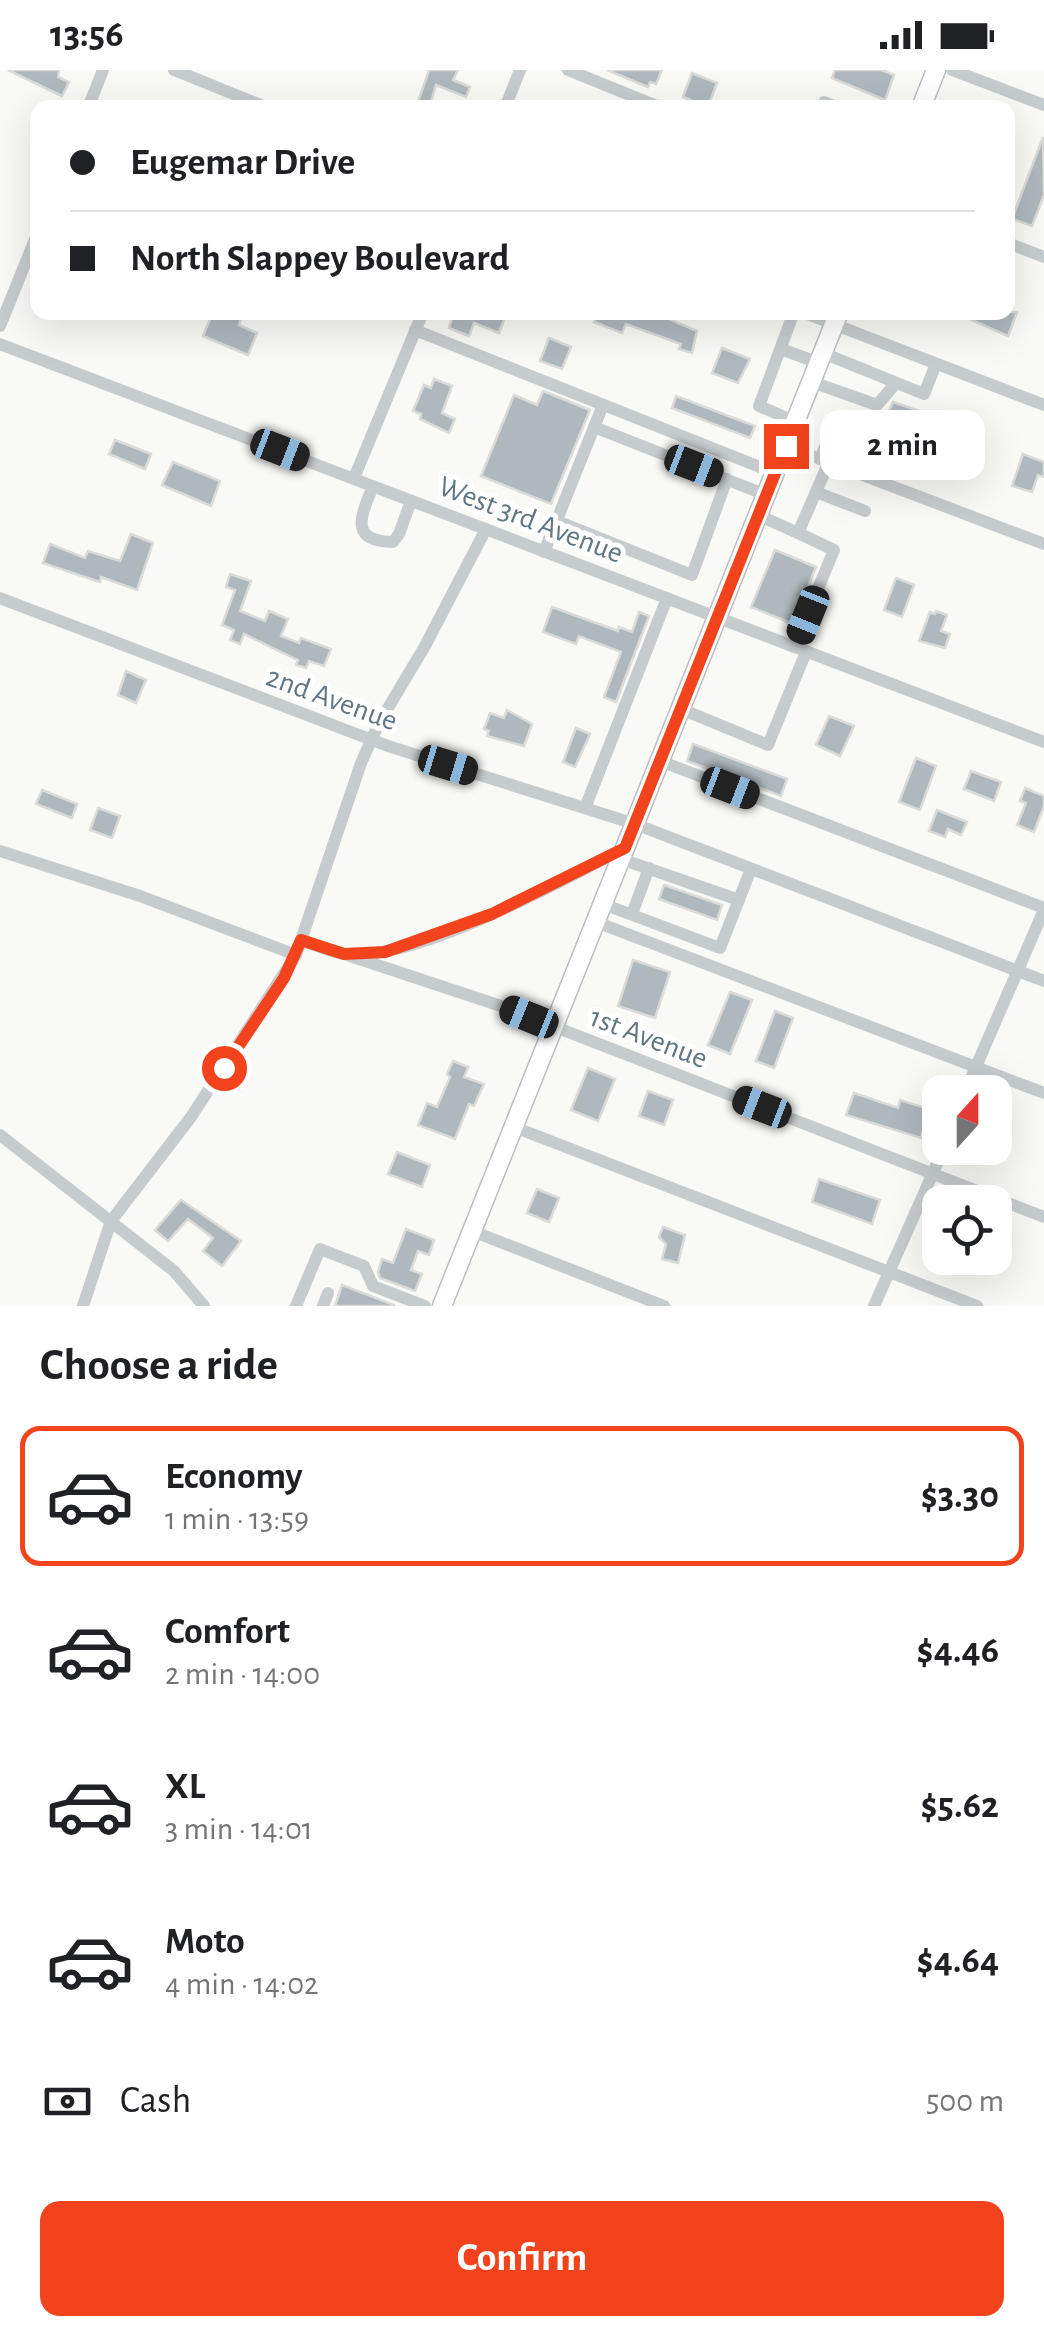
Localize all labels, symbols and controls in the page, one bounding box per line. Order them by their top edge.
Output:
text: 13:56 [50,16,124,54]
text: Eugemar Drive [130,144,355,182]
text: North Slappey Boulevard [130,240,509,278]
callout: 2 min [821,411,986,481]
route end [764,424,809,469]
car [247,425,313,475]
text: 2 min [867,429,938,461]
car [661,441,727,491]
street label: West 3rd Avenue [434,471,627,569]
car [783,582,833,648]
street label: 2nd Avenue [262,661,401,736]
car [415,742,481,788]
car [697,763,763,813]
car [496,992,562,1042]
street label: 1st Avenue [586,1002,712,1074]
route start [202,1046,247,1091]
north arrow [922,1075,1012,1165]
map controls [922,1075,1012,1275]
car [729,1082,795,1132]
button: locate [922,1185,1012,1275]
text: Choose a ride [40,1343,278,1388]
icon: car [45,1451,135,1541]
text: Economy [165,1458,303,1496]
text: $3.30 [921,1477,999,1515]
text: 1 min · 13:59 [165,1503,309,1535]
icon: car [45,1606,135,1696]
text: Comfort [165,1613,290,1651]
text: $4.46 [917,1632,999,1670]
text: 2 min · 14:00 [165,1658,320,1690]
icon: car [45,1761,135,1851]
text: XL [165,1768,205,1806]
text: $5.62 [921,1787,999,1825]
text: 3 min · 14:01 [165,1813,313,1845]
icon: car [45,1916,135,2006]
text: Moto [165,1923,245,1961]
text: $4.64 [917,1942,999,1980]
text: 4 min · 14:02 [165,1968,319,2000]
icon: cash [40,2074,95,2129]
text: Cash [120,2082,191,2120]
text: 500 m [926,2085,1004,2117]
button: Confirm [40,2201,1004,2316]

